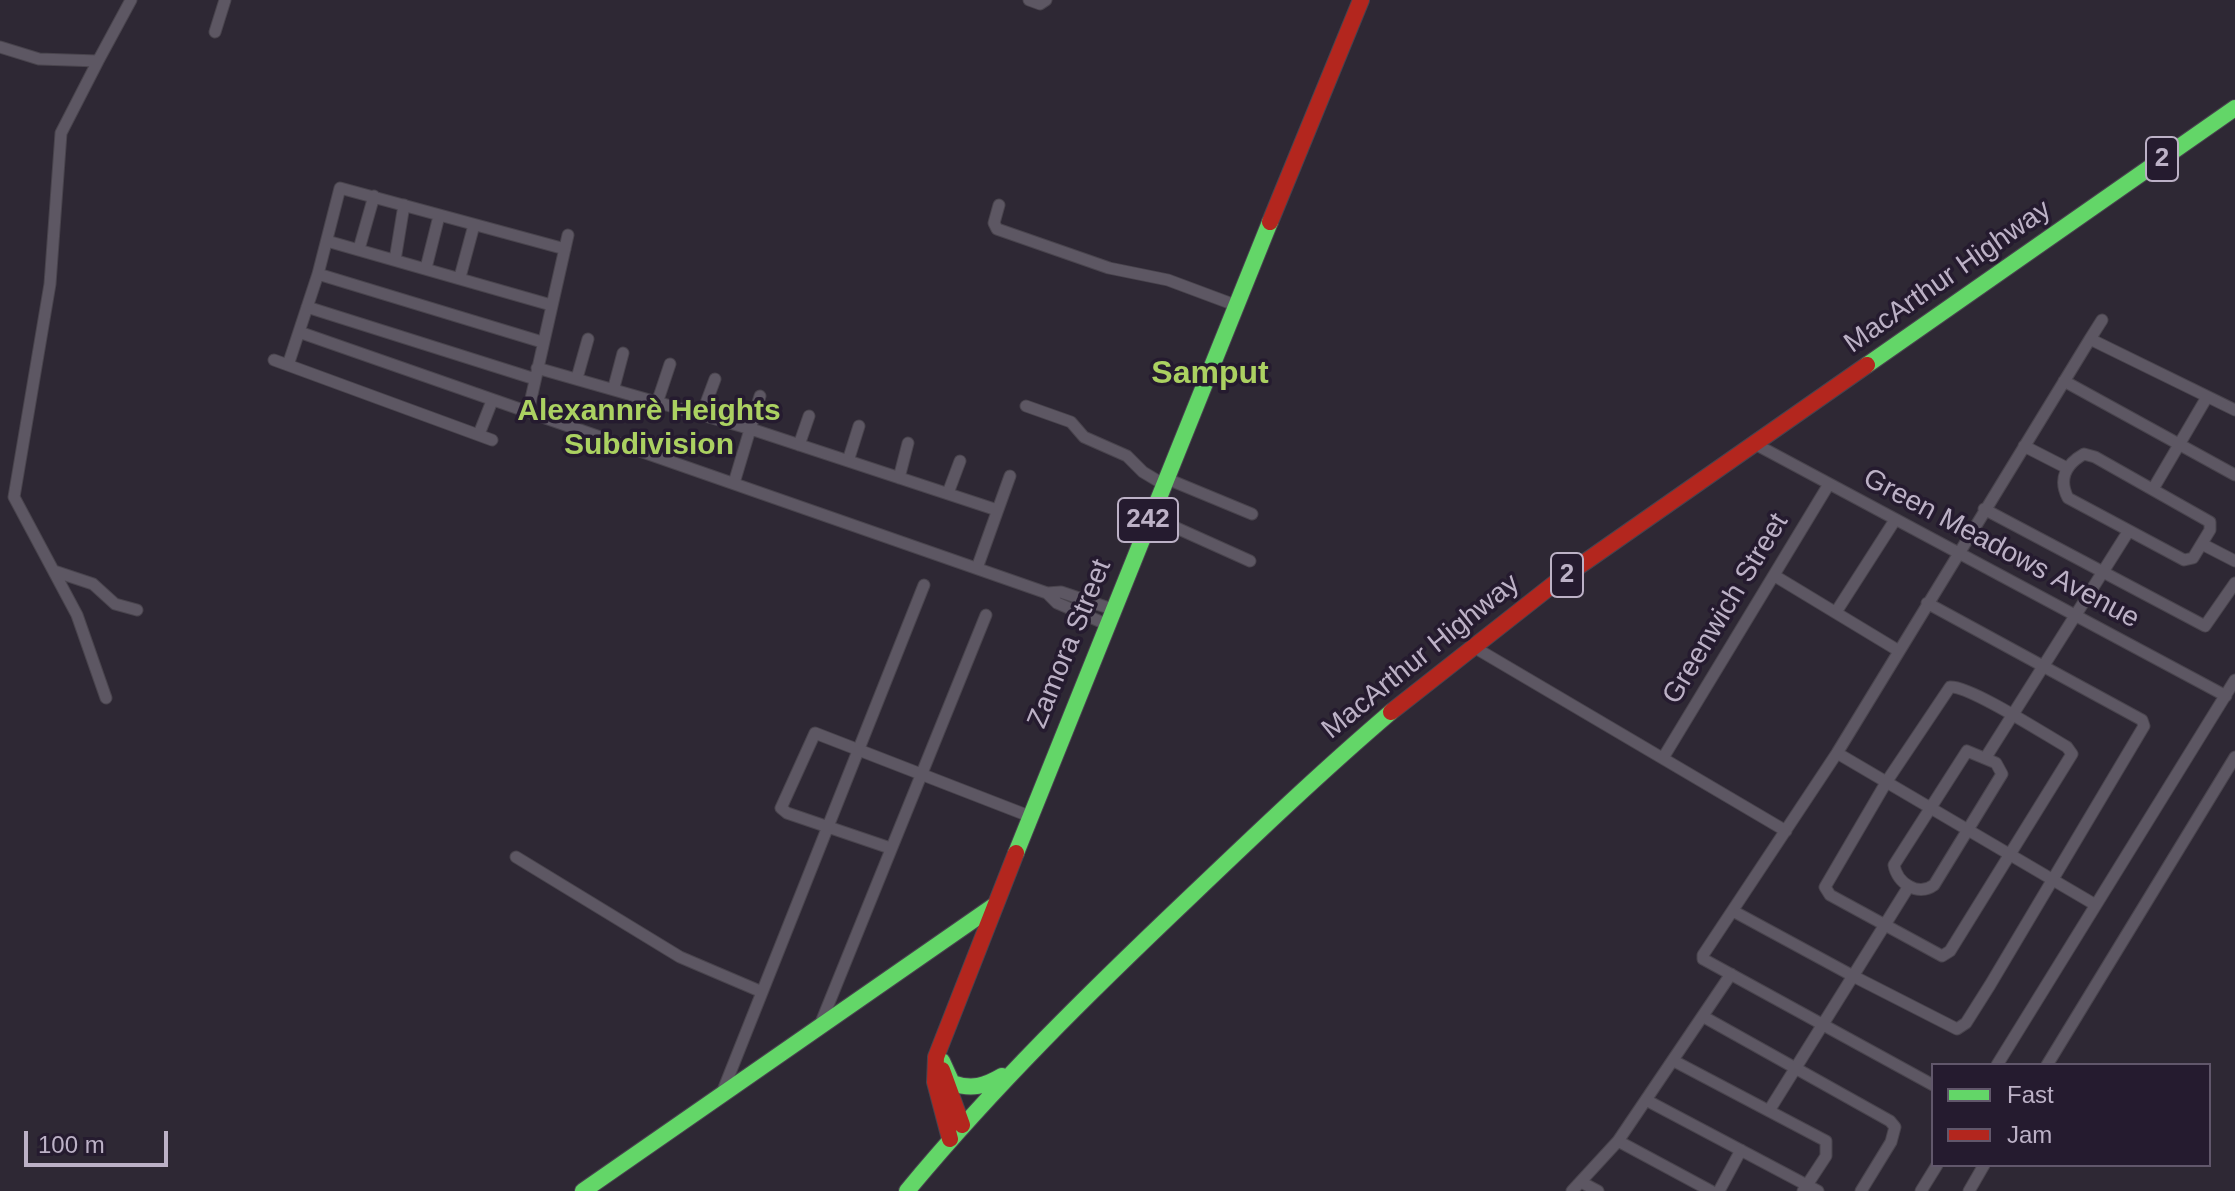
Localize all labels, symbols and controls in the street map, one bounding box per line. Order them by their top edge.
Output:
road number: 2 [2146,137,2178,181]
street label: MacArthur Highway [1838,193,2058,361]
district label: Samput [1151,355,1269,393]
district label: Alexannrè Heights Subdivision [517,394,781,464]
street label: Green Meadows Avenue [1857,462,2145,636]
road number: 242 [1118,498,1178,542]
street label: Greenwich Street [1656,508,1796,710]
road number: 2 [1551,553,1583,597]
street label: Zamora Street [1021,555,1119,733]
street label: MacArthur Highway [1315,567,1527,747]
legend [1931,1063,2211,1167]
text: Fast [2007,1081,2054,1108]
scale bar [28,1115,172,1165]
text: Jam [2007,1121,2052,1148]
text: 100 m [38,1131,105,1158]

